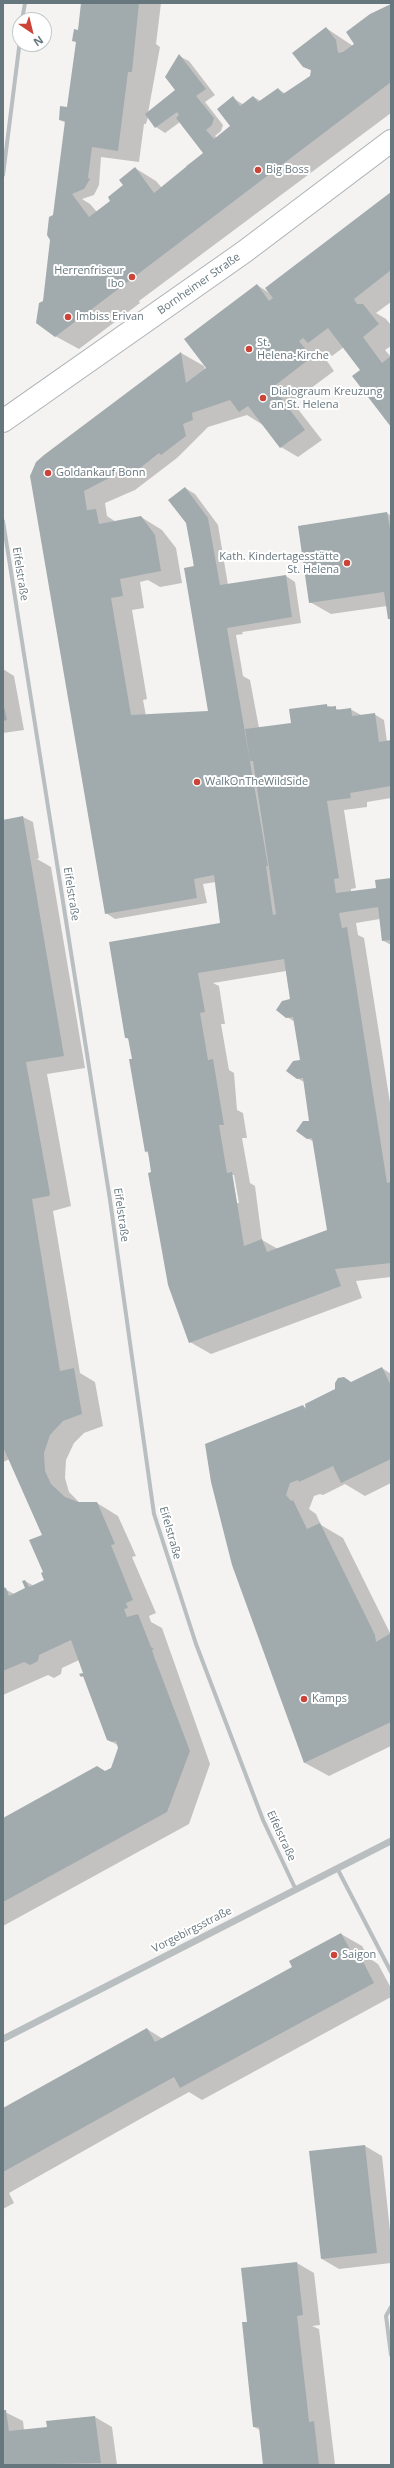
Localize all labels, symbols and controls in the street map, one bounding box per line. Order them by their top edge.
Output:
north arrow [12,12,52,52]
text: N [31,33,47,50]
place label: Big Boss [266,163,309,177]
marker: Big Boss [253,165,263,175]
street label: Bornheimer Straße [155,250,243,318]
place label: Herrenfriseur Ibo [54,264,124,290]
marker: Herrenfriseur Ibo [127,272,137,282]
place label: Imbiss Erivan [76,310,144,324]
marker: Imbiss Erivan [63,312,73,322]
place label: St. Helena-Kirche [257,336,329,362]
marker: St. Helena-Kirche [244,344,254,354]
place label: Dialograum Kreuzung an St. Helena [271,385,382,411]
marker: Dialograum Kreuzung an St. Helena [258,393,268,403]
place label: Goldankauf Bonn [56,466,145,480]
marker: Goldankauf Bonn [43,468,53,478]
street label: Eifelstraße [9,546,31,602]
place label: Kath. Kindertagesstätte St. Helena [219,550,339,576]
marker: Kath. Kindertagesstätte St. Helena [342,558,352,568]
place label: WalkOnTheWildSide [205,775,308,789]
marker: WalkOnTheWildSide [192,777,202,787]
street label: Eifelstraße [60,866,82,922]
street label: Eifelstraße [111,1187,131,1243]
street label: Eifelstraße [156,1505,184,1561]
place label: Kamps [312,1692,347,1706]
marker: Kamps [299,1694,309,1704]
street label: Eifelstraße [264,1809,298,1863]
street label: Vorgebirgsstraße [150,1904,234,1956]
place label: Saigon [342,1948,376,1962]
marker: Saigon [329,1950,339,1960]

